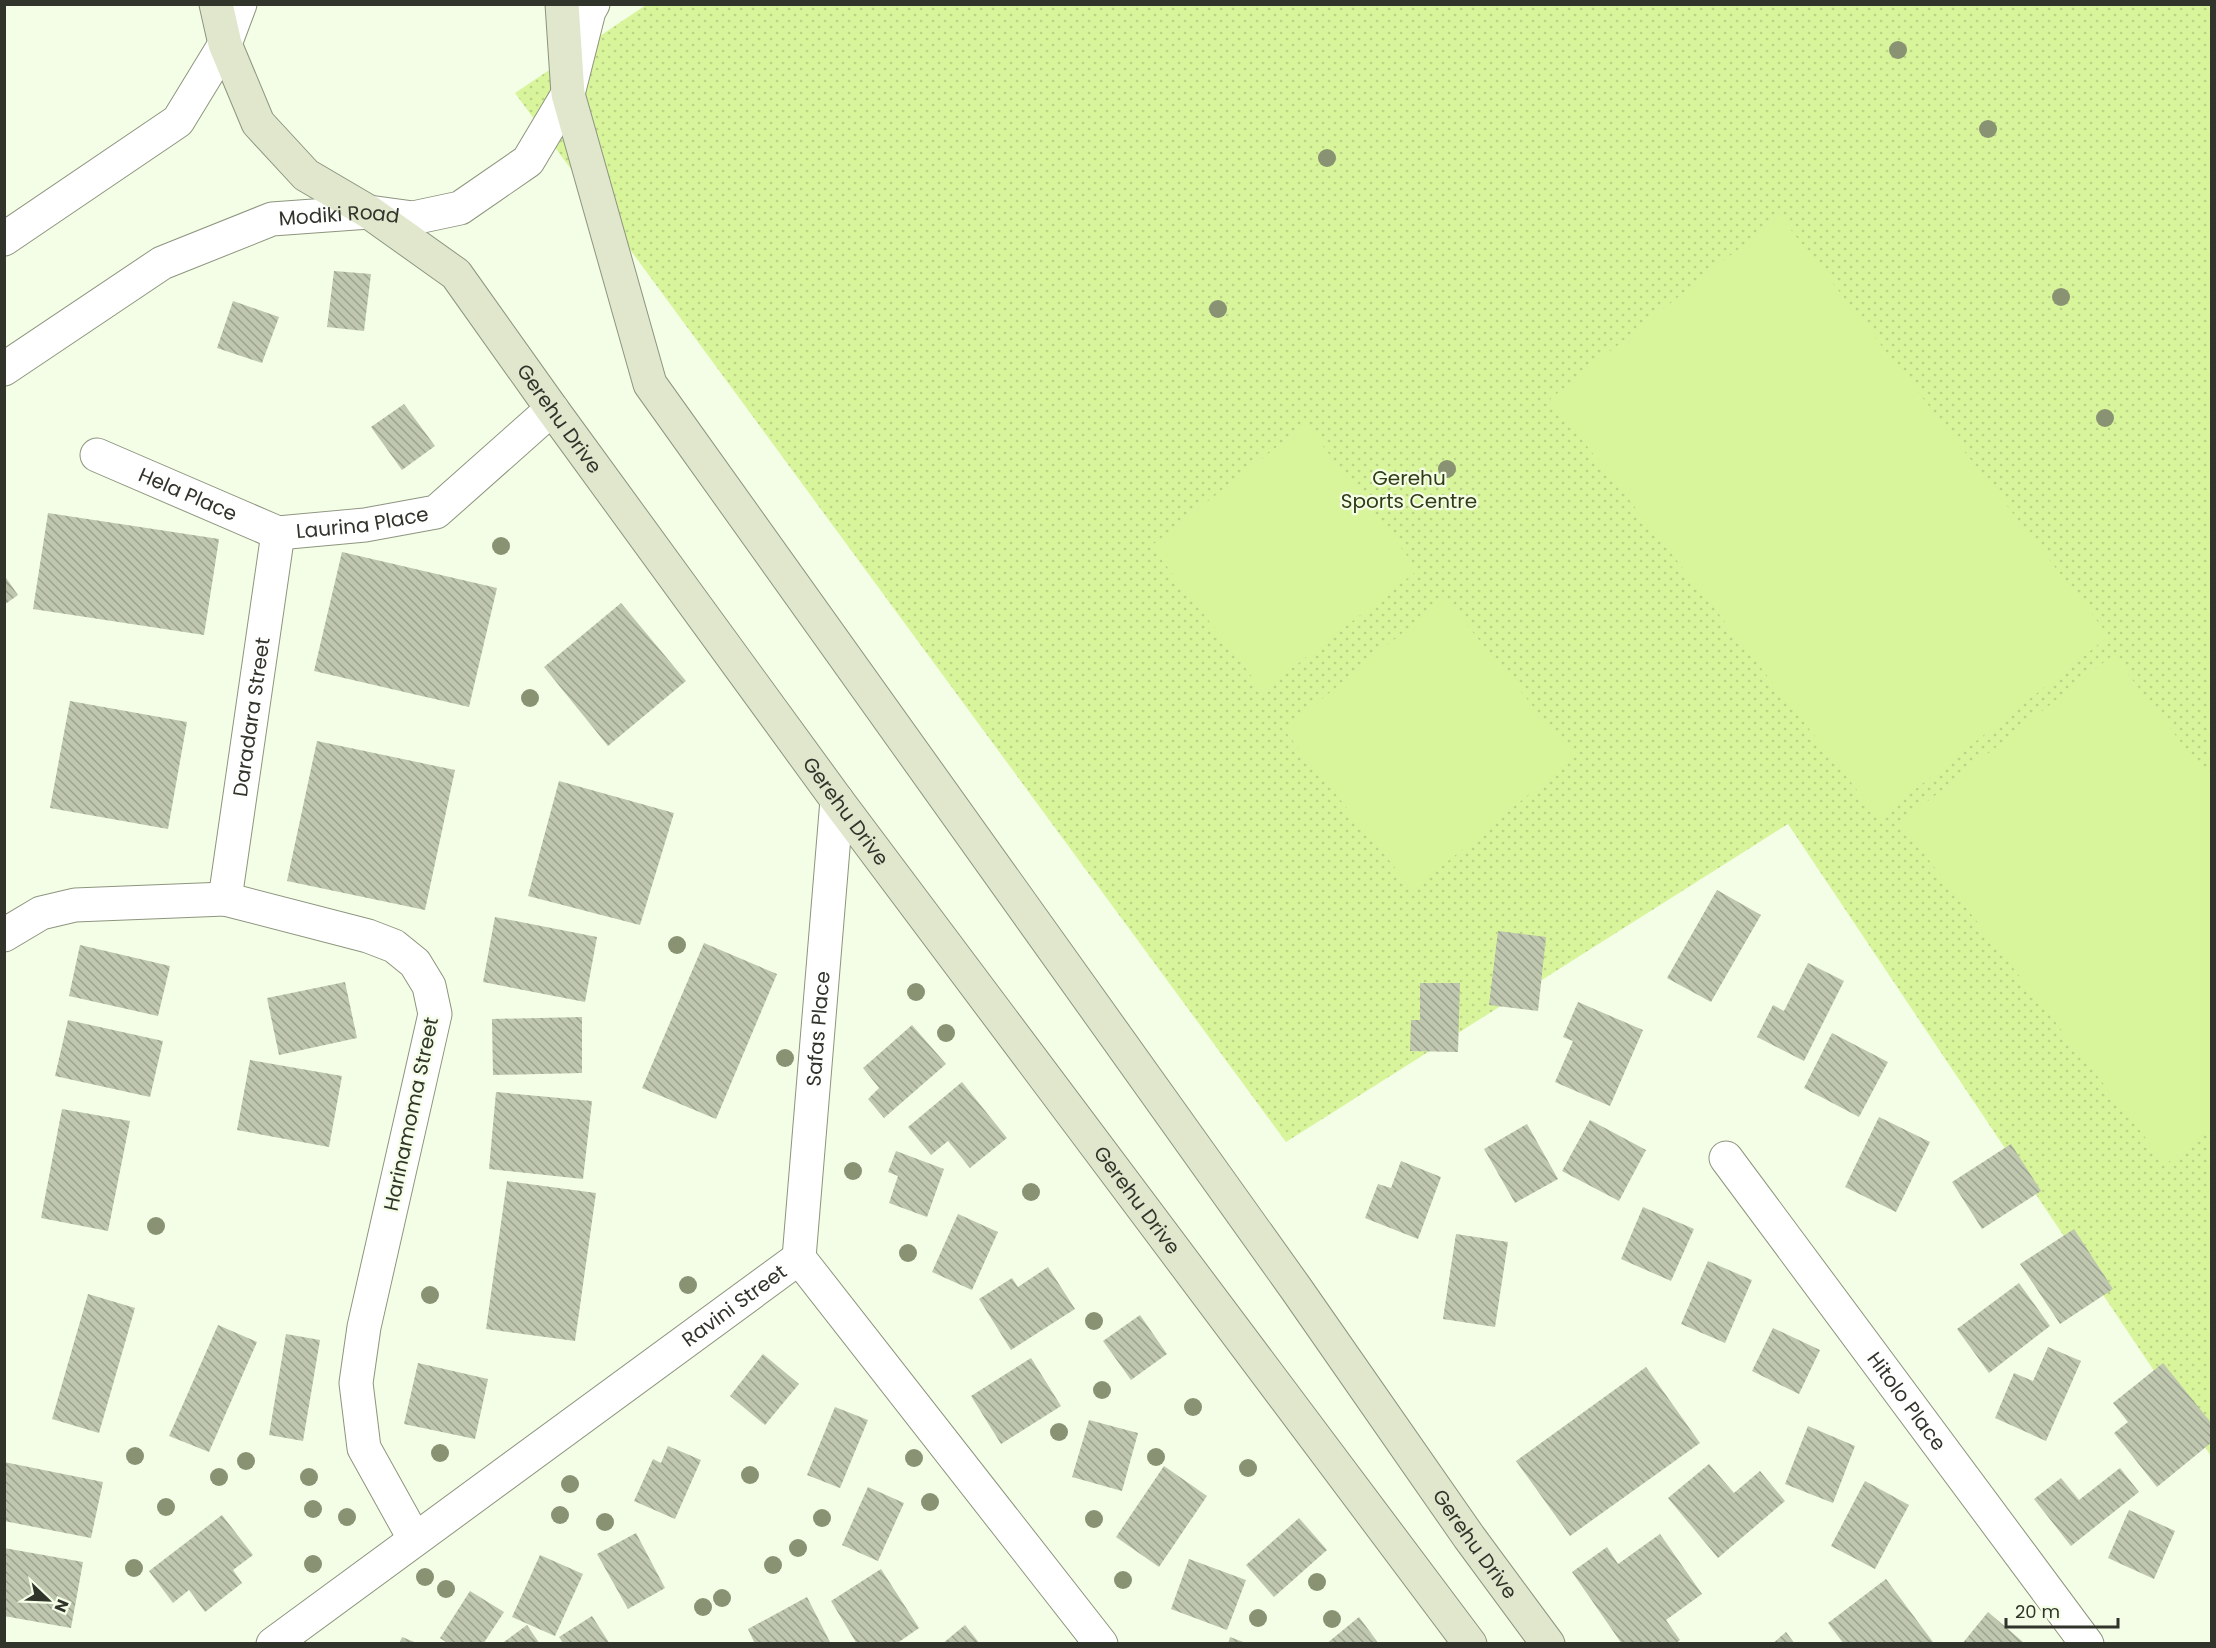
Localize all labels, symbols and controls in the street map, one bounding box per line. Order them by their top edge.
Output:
street label: Modiki Road [278,198,401,232]
street label: Gerehu Drive [510,358,608,479]
street label: Hela Place [134,461,242,528]
park label: Gerehu Sports Centre [1341,464,1477,515]
street label: Laurina Place [295,500,431,545]
street label: Daradara Street [226,635,277,798]
street label: Gerehu Drive [796,751,895,871]
street label: Safas Place [799,970,837,1088]
street label: Harinamoma Street [377,1015,445,1213]
street label: Gerehu Drive [1087,1140,1187,1260]
street label: Ravini Street [676,1258,792,1353]
street label: Hitolo Place [1861,1346,1953,1456]
street label: Gerehu Drive [1426,1484,1524,1605]
north arrow [18,1570,78,1630]
scale bar [2006,1591,2118,1629]
text: N [48,1596,74,1616]
text: 20 m [2015,1599,2060,1624]

